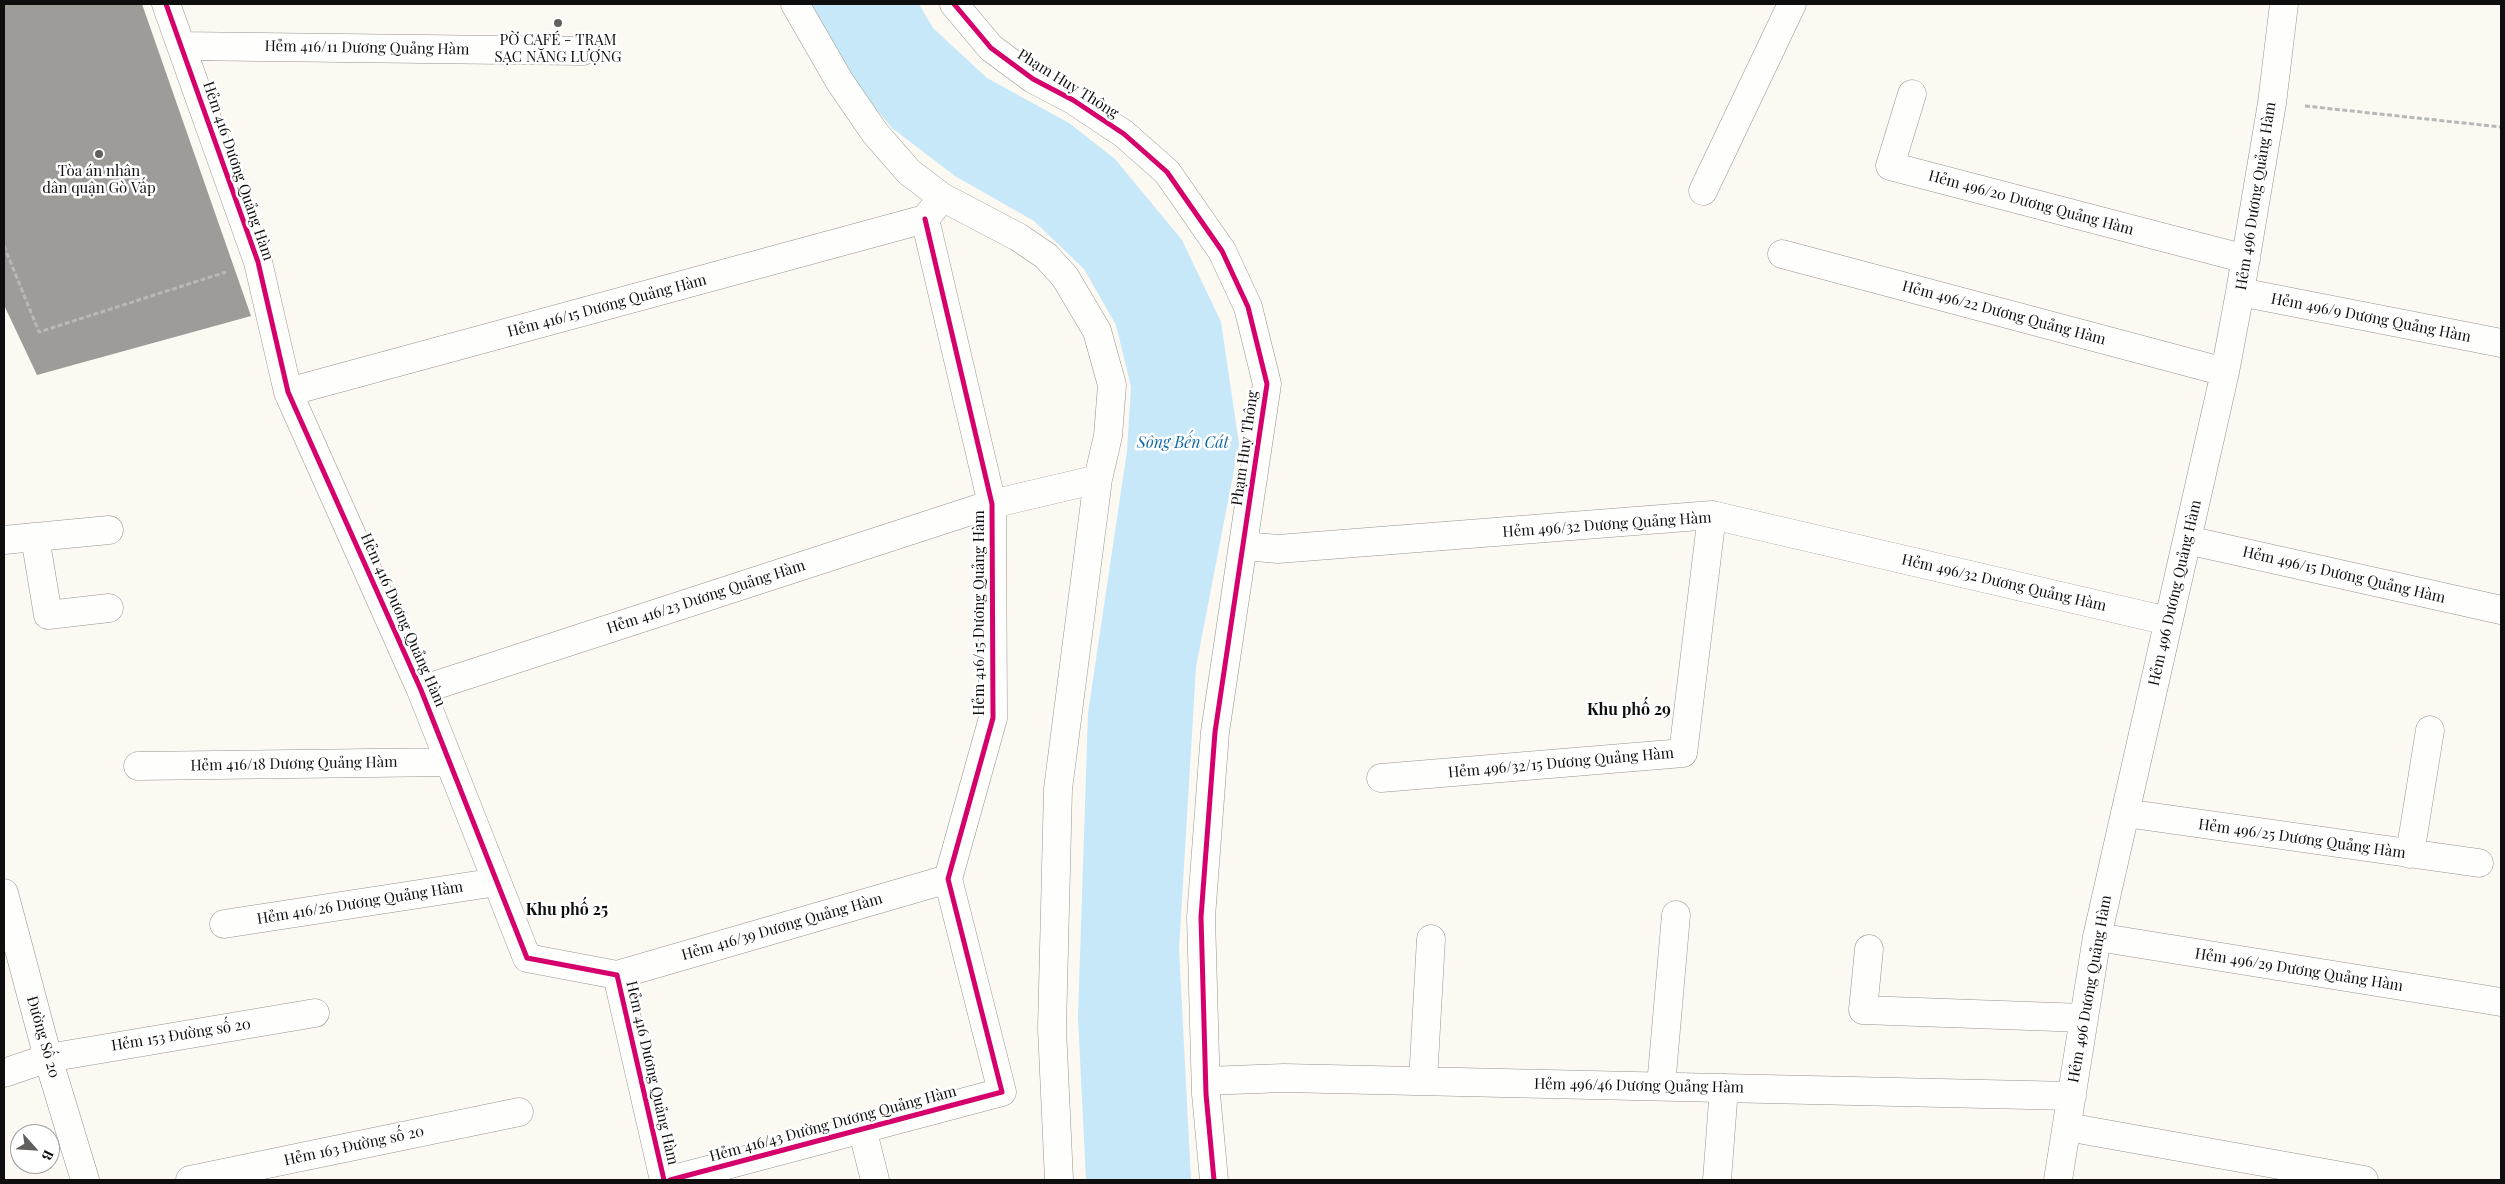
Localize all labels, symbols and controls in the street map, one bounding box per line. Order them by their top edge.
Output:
marker: PỜ CAFÉ - TRẠM SẠC NĂNG LƯỢNG [552,17,564,29]
place label: PỜ CAFÉ - TRẠM SẠC NĂNG LƯỢNG [495,31,621,66]
street label: Hẻm 416/11 Dương Quảng Hàm [264,37,470,59]
street label: Phạm Huy Thông [1014,46,1122,122]
street label: Hẻm 416 Dương Quảng Hàm [199,79,277,263]
street label: Hẻm 496 Dương Quảng Hàm [2232,101,2280,291]
marker: Tòa án nhân dân quận Gò Vấp [93,148,105,160]
place label: Tòa án nhân dân quận Gò Vấp [42,162,156,197]
street label: Hẻm 496/20 Dương Quảng Hàm [1926,167,2136,239]
street label: Hẻm 416/15 Dương Quảng Hàm [505,271,709,341]
street label: Hẻm 496/22 Dương Quảng Hàm [1900,277,2108,349]
street label: Hẻm 496/9 Dương Quảng Hàm [2270,290,2472,346]
street label: Phạm Huy Thông [1228,389,1262,507]
water label: Sông Bến Cát [1137,433,1229,453]
street label: Hẻm 496 Dương Quảng Hàm [2145,498,2205,688]
street label: Hẻm 496/32 Dương Quảng Hàm [1502,509,1712,541]
street label: Hẻm 416/15 Dương Quảng Hàm [970,510,988,716]
street label: Hẻm 416 Dương Quảng Hàm [356,530,450,710]
street label: Hẻm 496/15 Dương Quảng Hàm [2241,543,2447,607]
street label: Hẻm 496/32 Dương Quảng Hàm [1900,551,2108,615]
street label: Hẻm 416/23 Dương Quảng Hàm [605,556,807,638]
district label: Khu phố 29 [1587,700,1671,720]
street label: Hẻm 496/32/15 Dương Quảng Hàm [1447,744,1675,782]
street label: Hẻm 416/18 Dương Quảng Hàm [190,753,398,775]
street label: Hẻm 496/25 Dương Quảng Hàm [2197,816,2407,862]
street label: Hẻm 416/26 Dương Quảng Hàm [256,878,464,928]
street label: Hẻm 416/39 Dương Quảng Hàm [680,890,884,964]
street label: Hẻm 496 Dương Quảng Hàm [2065,894,2115,1084]
district label: Khu phố 25 [526,900,608,920]
street label: Hẻm 496/29 Dương Quảng Hàm [2194,945,2404,995]
street label: Hẻm 416 Dương Quảng Hàm [622,979,682,1167]
street label: Đường Số 20 [23,994,63,1080]
street label: Hẻm 153 Đường số 20 [110,1015,252,1055]
street label: Hẻm 496/46 Dương Quảng Hàm [1534,1075,1744,1097]
street label: Hẻm 416/43 Đường Dương Quảng Hàm [708,1082,958,1166]
street label: Hẻm 163 Đường số 20 [282,1122,426,1170]
north arrow [10,1124,60,1174]
text: B [37,1147,59,1164]

